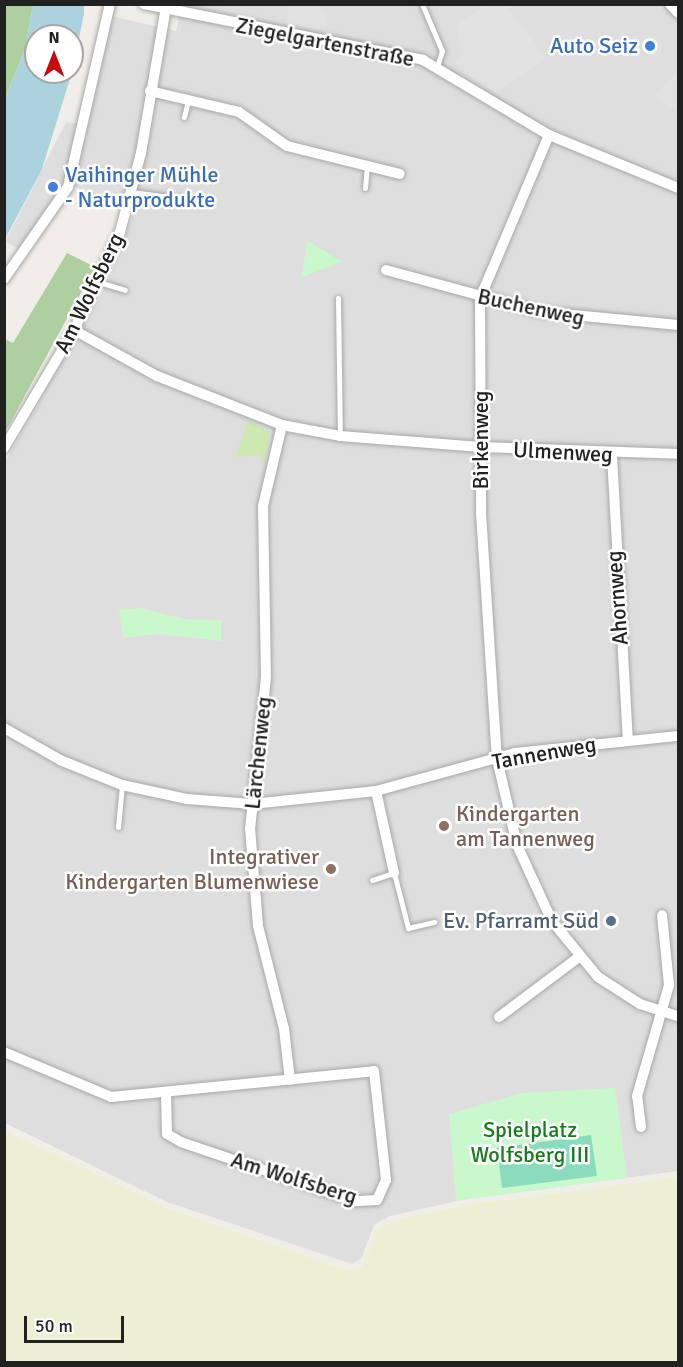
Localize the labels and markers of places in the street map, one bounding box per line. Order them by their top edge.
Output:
place label: Auto Seiz [550,33,638,59]
marker: Auto Seiz [643,39,657,53]
place label: Vaihinger Mühle - Naturprodukte [65,161,218,212]
marker: Vaihinger Mühle - Naturprodukte [46,180,60,194]
place label: Kindergarten am Tannenweg [456,800,595,852]
marker: Kindergarten am Tannenweg [437,819,451,833]
place label: Integrativer Kindergarten Blumenwiese [65,843,319,894]
marker: Integrativer Kindergarten Blumenwiese [324,862,338,876]
place label: Ev. Pfarramt Süd [443,908,599,934]
marker: Ev. Pfarramt Süd [604,914,618,928]

